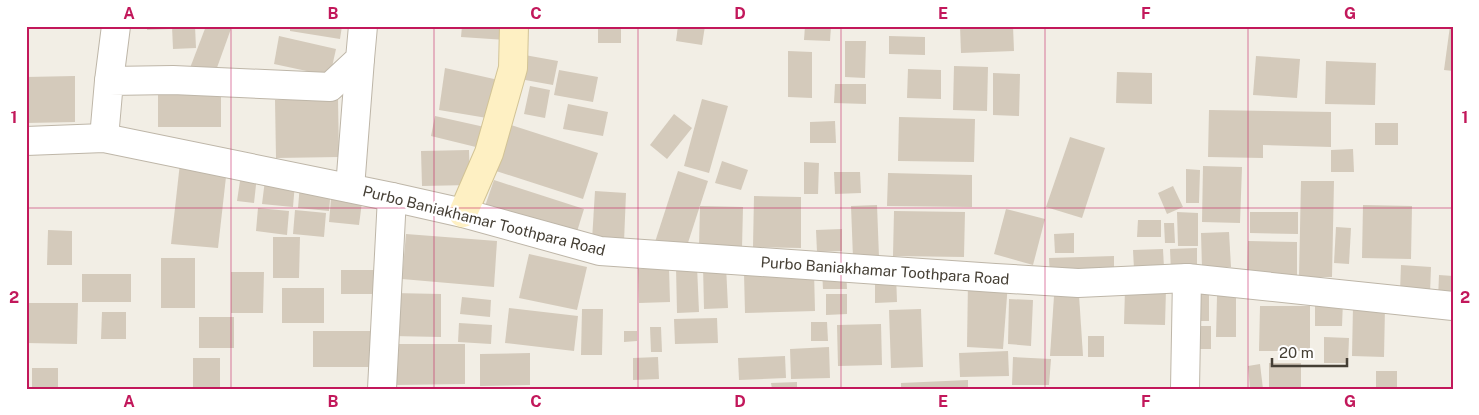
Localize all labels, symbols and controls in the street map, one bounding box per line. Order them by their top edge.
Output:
text: A [123,4,135,23]
text: B [328,4,339,23]
text: C [530,4,542,23]
text: D [734,4,746,23]
text: E [938,4,948,23]
text: F [1141,4,1151,23]
text: G [1344,4,1356,23]
text: 1 [11,108,17,127]
text: 1 [1462,108,1468,127]
street label: Purbo Baniakhamar Toothpara Road [361,182,607,259]
street label: Purbo Baniakhamar Toothpara Road [760,253,1010,288]
text: 2 [9,288,19,307]
text: 2 [1460,288,1470,307]
scale bar [1272,335,1346,367]
text: 20 m [1279,344,1314,361]
text: A [123,392,135,411]
text: B [328,392,339,411]
text: C [530,392,542,411]
text: D [734,392,746,411]
text: E [938,392,948,411]
text: F [1141,392,1151,411]
text: G [1344,392,1356,411]

